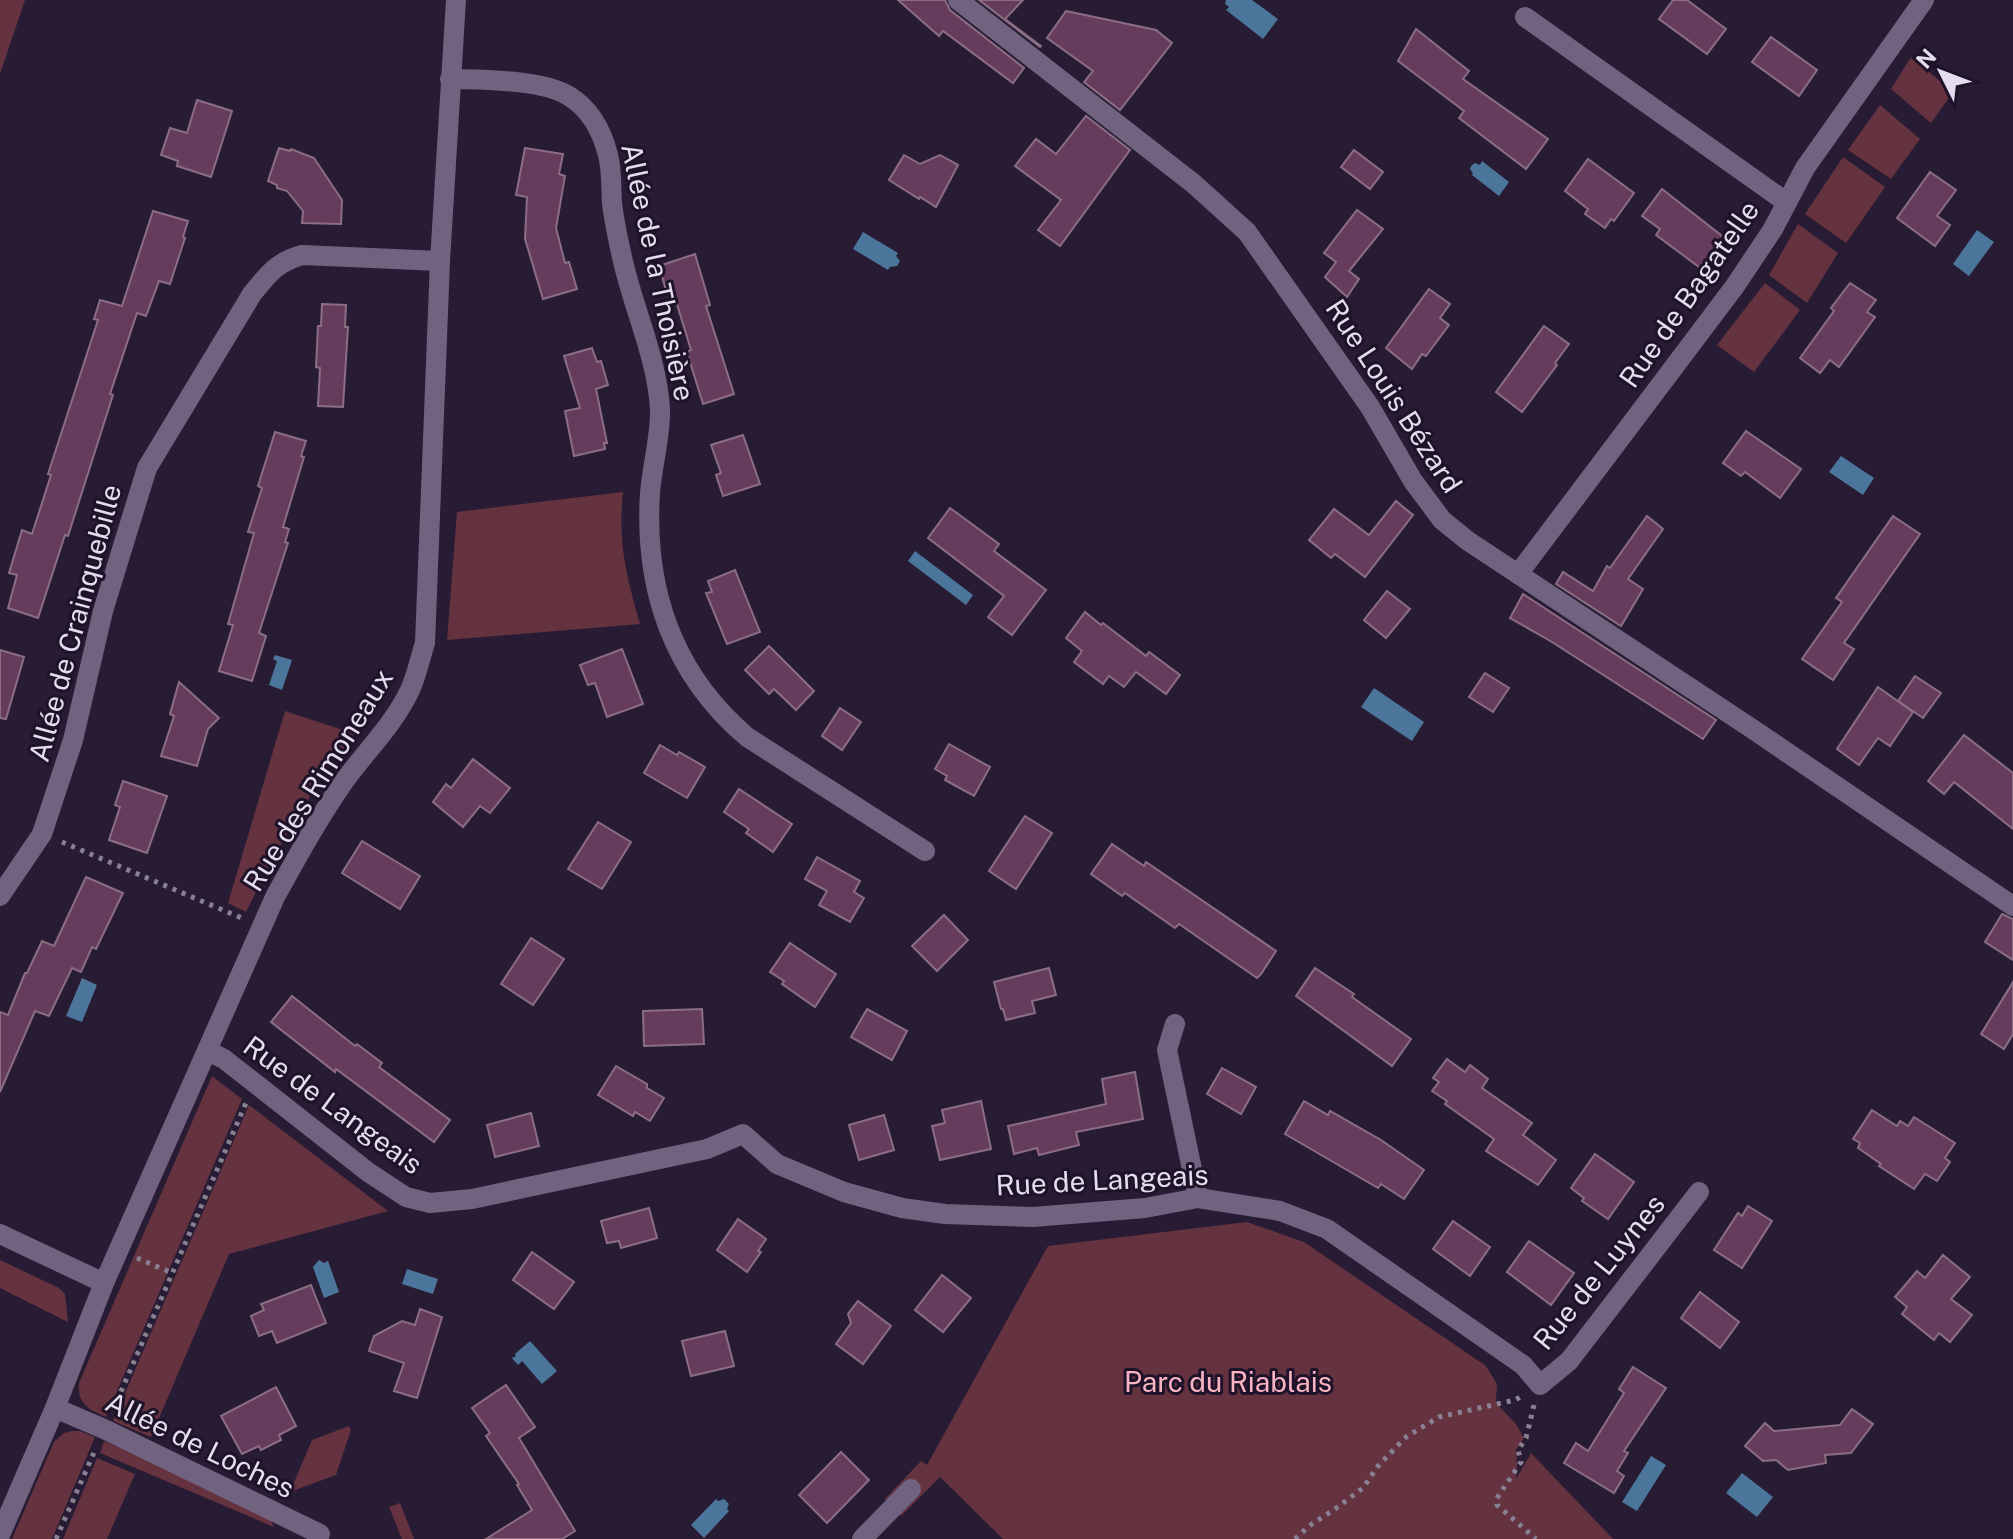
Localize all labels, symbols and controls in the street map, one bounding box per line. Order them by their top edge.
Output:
north arrow [1901,32,1981,112]
text: N [1911,44,1942,74]
street label: Allée de la Thoisière [615,140,702,404]
street label: Rue de Bagatelle [1612,194,1765,393]
street label: Rue Louis Bézard [1320,293,1469,499]
street label: Allée de Crainquebille [22,481,127,765]
street label: Rue des Rimoneaux [236,663,399,897]
street label: Rue de Langeais [237,1029,429,1180]
street label: Rue de Langeais [995,1157,1209,1202]
street label: Rue de Luynes [1526,1188,1671,1356]
park label: Parc du Riablais [1124,1365,1332,1398]
street label: Allée de Loches [101,1385,300,1504]

